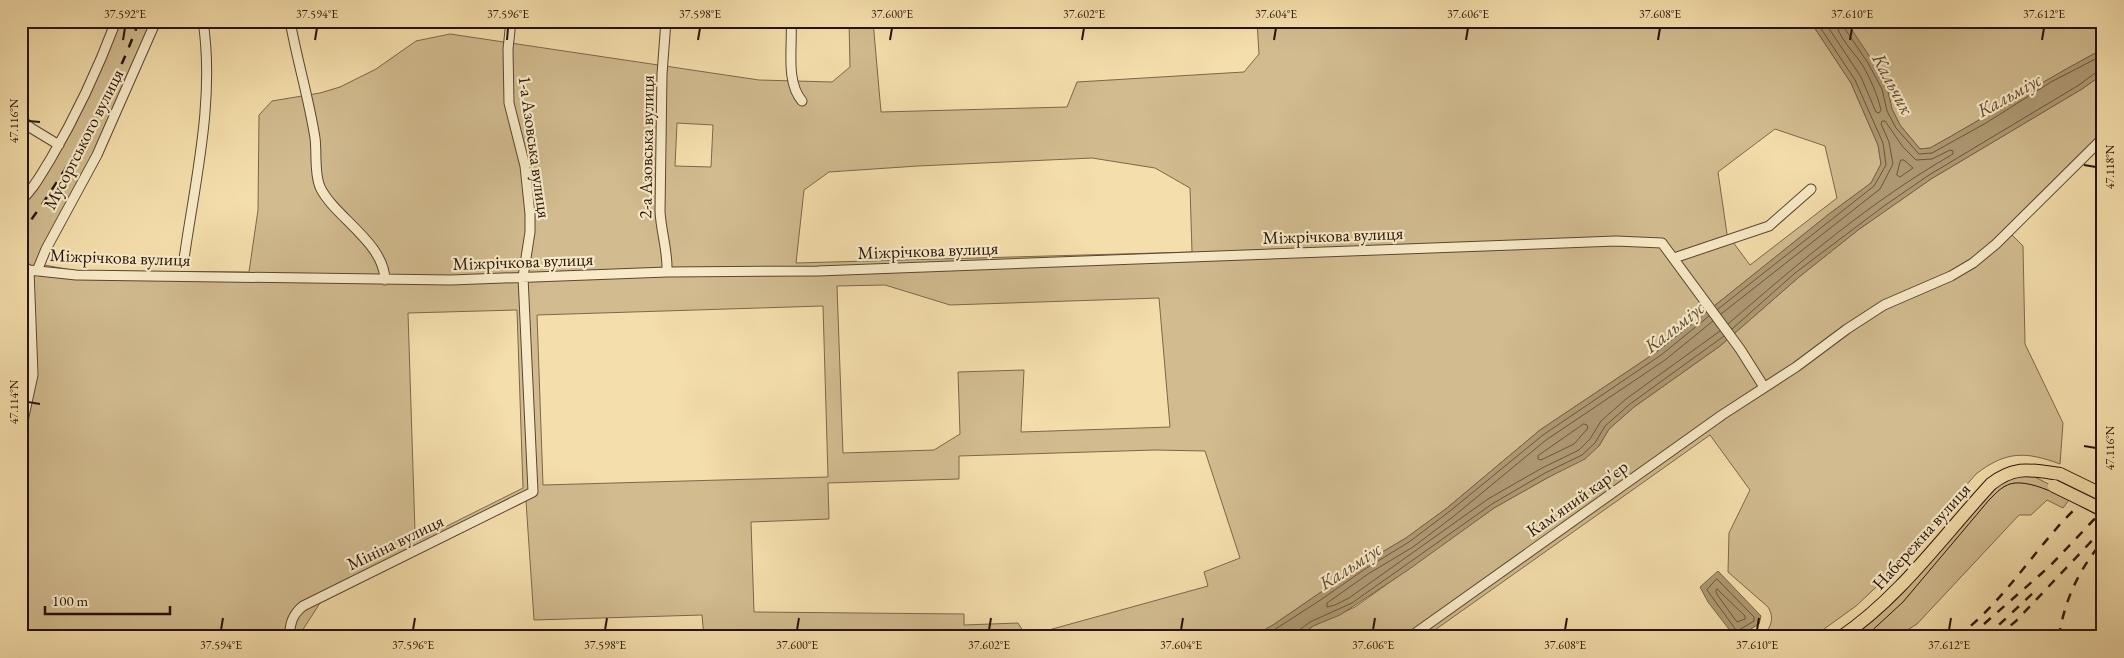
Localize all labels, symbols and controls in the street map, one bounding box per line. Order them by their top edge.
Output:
text: 37.592°E [104,6,146,22]
text: 37.594°E [296,6,338,22]
text: 37.596°E [487,6,529,22]
text: 37.598°E [679,6,721,22]
text: 37.600°E [871,6,913,22]
text: 37.602°E [1063,6,1105,22]
text: 37.604°E [1255,6,1297,22]
text: 37.606°E [1447,6,1489,22]
text: 37.608°E [1639,6,1681,22]
text: 37.610°E [1831,6,1873,22]
text: 37.612°E [2023,6,2065,22]
water label: Кальчик [1866,48,1920,120]
street label: Мусоргського вулиця [38,65,128,213]
water label: Кальміус [1971,67,2047,123]
street label: 1-а Азовська вулиця [514,74,556,220]
street label: 2-а Азовська вулиця [633,75,659,219]
text: 47.116°N [6,98,22,143]
text: 47.118°N [2102,144,2118,189]
street label: Міжрічкова вулиця [1262,221,1404,249]
street label: Міжрічкова вулиця [857,236,999,264]
street label: Міжрічкова вулиця [49,243,191,271]
street label: Міжрічкова вулиця [452,247,594,275]
water label: Кальміус [1638,295,1710,359]
text: 47.114°N [6,379,22,424]
text: 47.116°N [2102,425,2118,470]
street label: Кам'яний кар'єр [1522,454,1632,542]
street label: Набережна вулиця [1867,478,1975,594]
street label: Мініна вулиця [343,509,447,575]
water label: Кальміус [1313,536,1387,596]
scale bar [45,583,170,615]
text: 100 m [52,591,89,610]
text: 37.594°E [200,637,242,653]
text: 37.596°E [392,637,434,653]
text: 37.598°E [584,637,626,653]
text: 37.600°E [776,637,818,653]
text: 37.602°E [968,637,1010,653]
text: 37.604°E [1160,637,1202,653]
text: 37.606°E [1352,637,1394,653]
text: 37.608°E [1544,637,1586,653]
text: 37.610°E [1736,637,1778,653]
text: 37.612°E [1928,637,1970,653]

